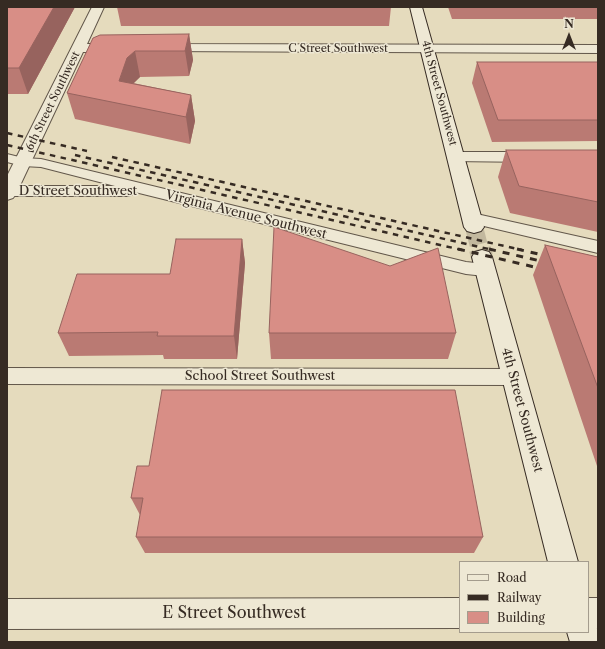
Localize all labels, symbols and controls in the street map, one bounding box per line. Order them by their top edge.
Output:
north arrow [549,16,589,56]
text: N [564,17,574,31]
street label: 4th Street Southwest [419,39,459,147]
street label: C Street Southwest [288,42,388,56]
street label: 6th Street Southwest [23,49,83,153]
street label: D Street Southwest [19,183,137,199]
street label: Virginia Avenue Southwest [164,187,328,243]
street label: 4th Street Southwest [498,346,546,474]
street label: School Street Southwest [185,368,335,384]
legend [459,561,589,633]
text: Road [497,570,527,585]
text: Railway [497,590,542,605]
street label: E Street Southwest [162,603,306,623]
text: Building [497,610,545,625]

